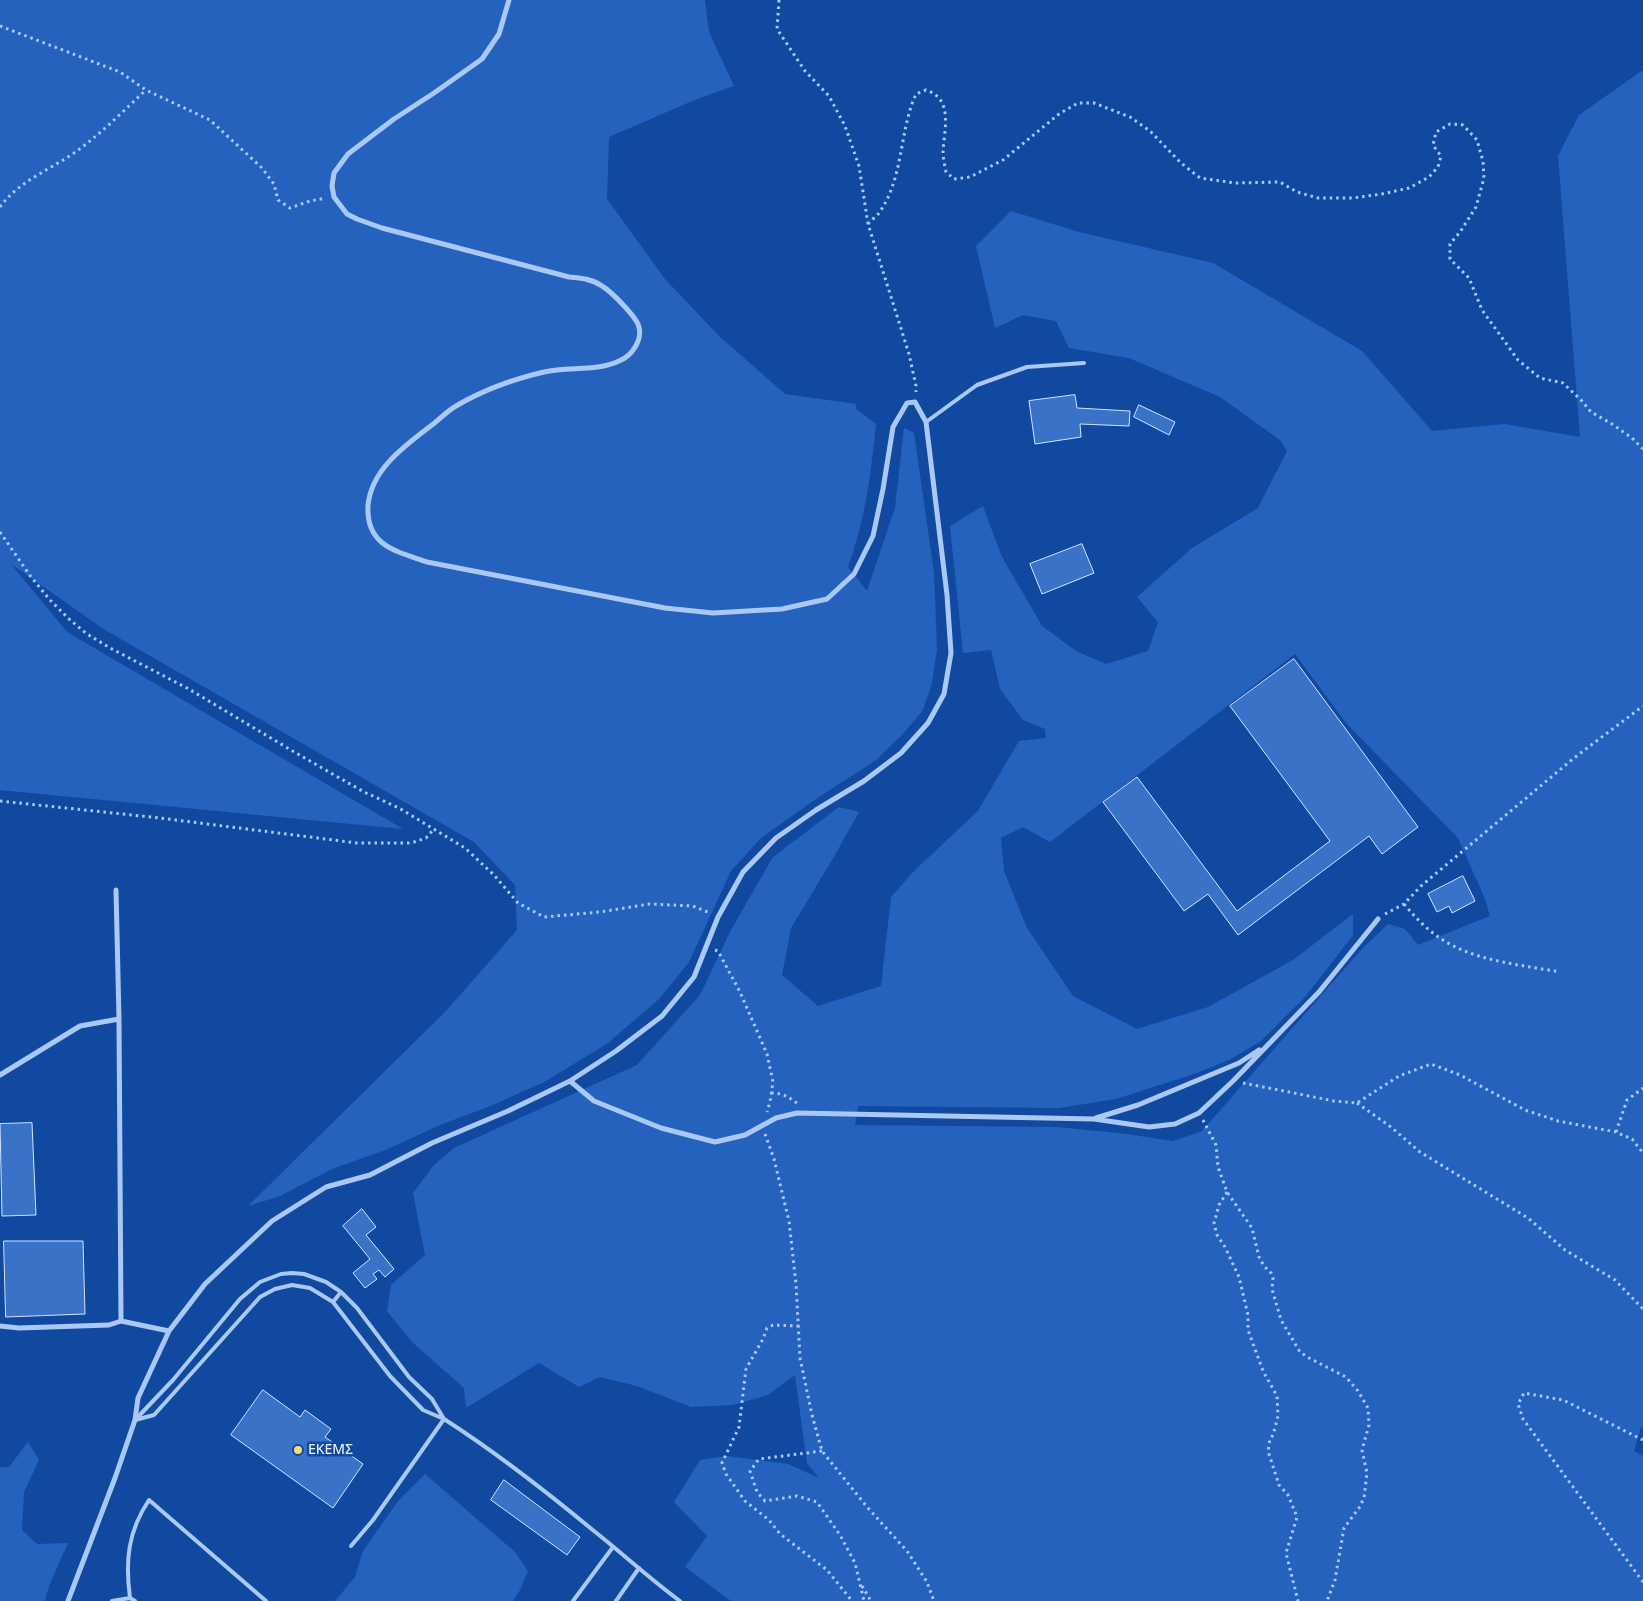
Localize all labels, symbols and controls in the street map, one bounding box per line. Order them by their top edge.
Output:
place label: ΕΚΕΜΣ [308,1442,353,1458]
marker: ΕΚΕΜΣ [292,1444,304,1456]

